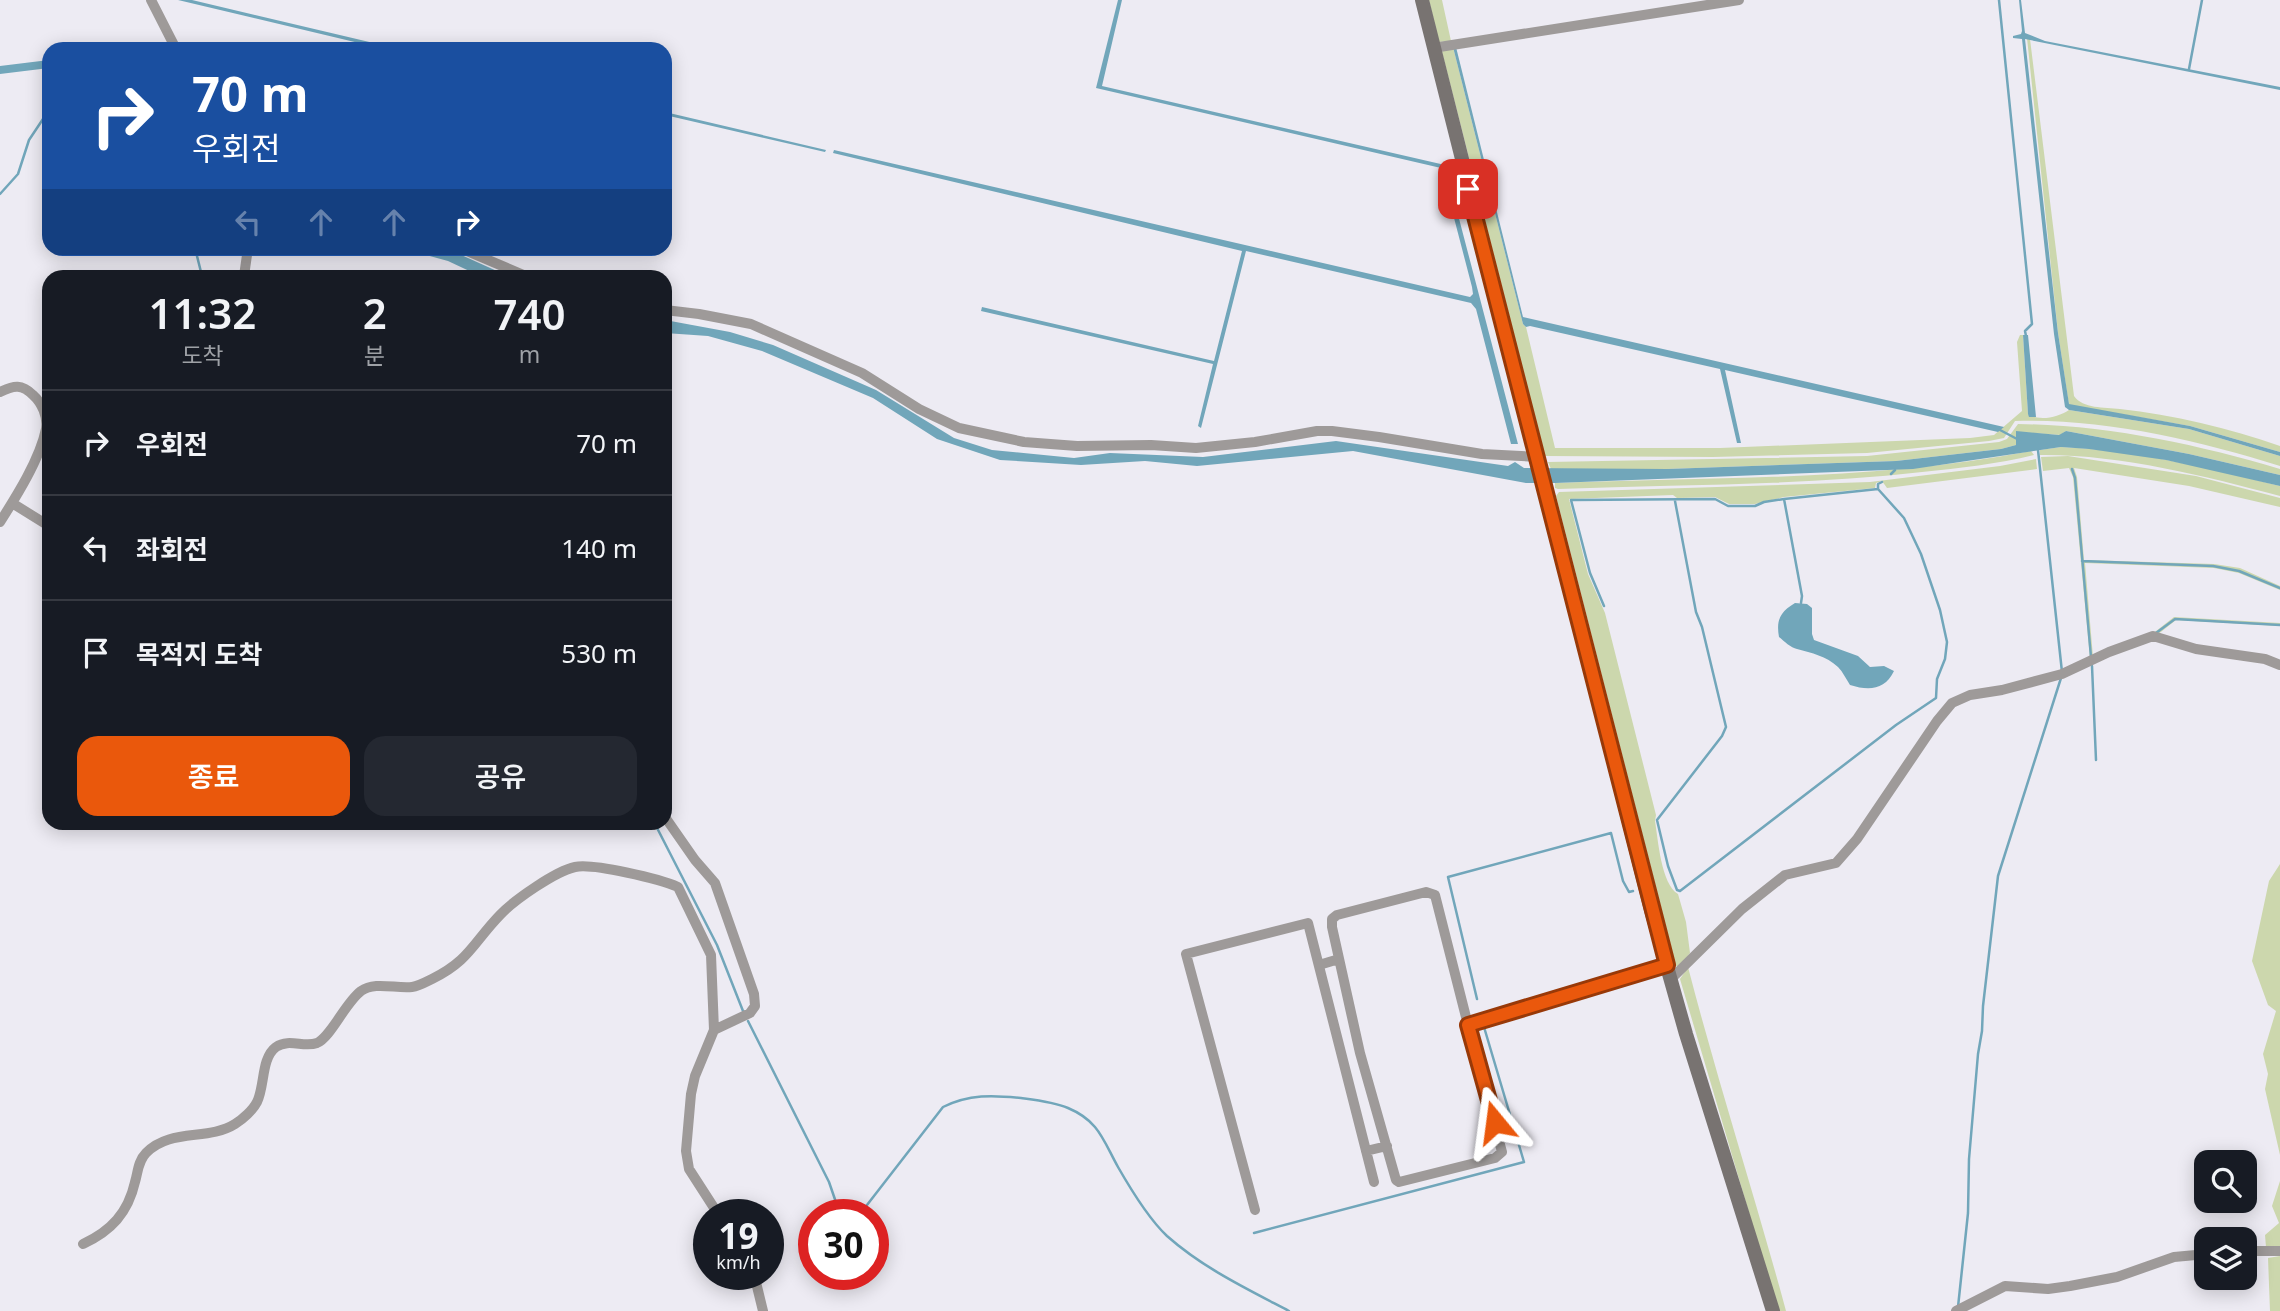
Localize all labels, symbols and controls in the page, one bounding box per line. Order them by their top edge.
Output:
text: 70 m [192,60,309,126]
icon: right [77,70,168,161]
text: 우회전 [192,126,280,169]
pin [1438,159,1498,219]
icon: arrive [1449,170,1487,208]
icon: left [229,203,267,241]
icon: ahead [302,203,340,241]
icon: ahead [375,203,413,241]
icon: right [448,203,486,241]
text: 11:32 [149,284,256,341]
text: 2 [363,284,387,341]
text: 740 [493,285,565,342]
text: m [519,338,540,370]
text: 도착 [181,339,224,371]
text: 분 [364,339,385,371]
icon: right [77,424,115,462]
text: 70 m [576,425,637,461]
text: 우회전 [136,426,208,462]
icon: left [77,529,115,567]
text: 140 m [561,530,637,566]
text: 좌회전 [136,531,208,567]
icon: arrive [77,634,115,672]
text: 530 m [561,635,637,671]
text: 목적지 도착 [136,636,262,672]
button: 종료 [77,736,350,816]
button: 공유 [364,736,637,816]
position arrow [1458,1085,1532,1159]
map controls [2194,1150,2257,1290]
button: search [2194,1150,2257,1213]
speed limit sign: 30 [798,1199,889,1290]
text: 19 [718,1212,759,1259]
button: layers [2194,1227,2257,1290]
text: km/h [716,1250,761,1274]

